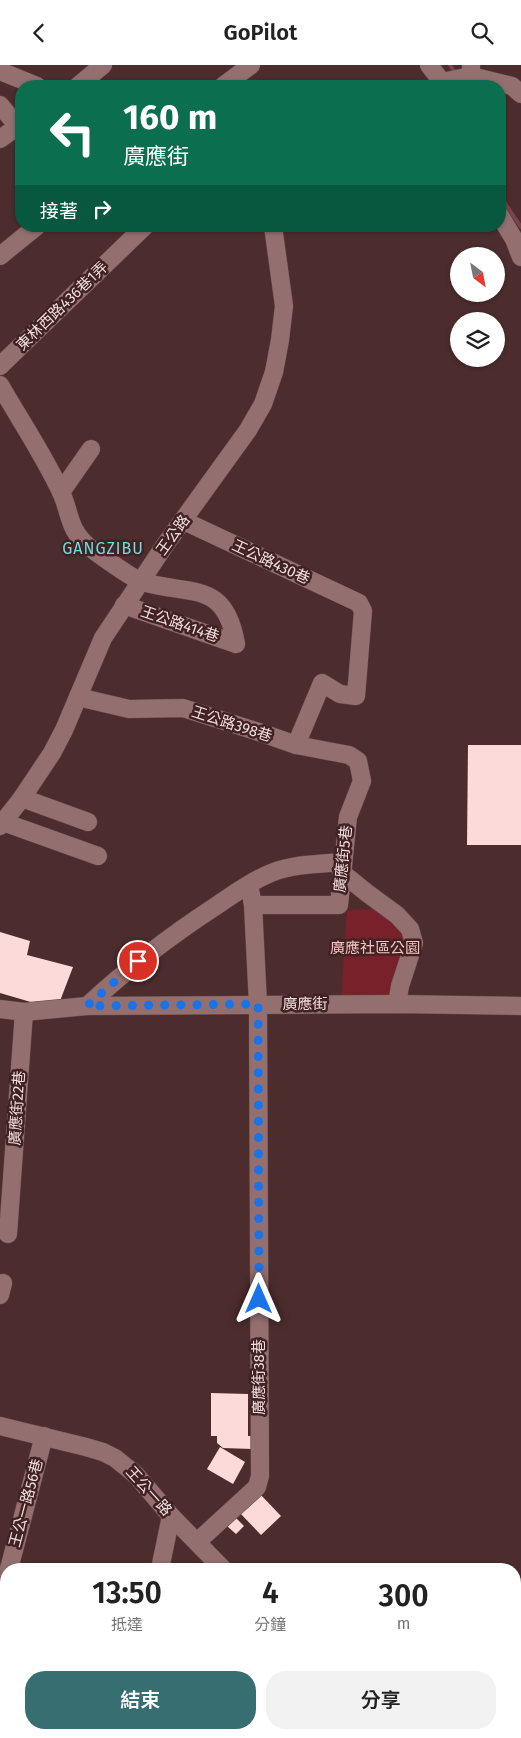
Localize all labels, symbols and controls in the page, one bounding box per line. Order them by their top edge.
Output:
icon: back [25,19,53,47]
text: GoPilot [224,19,297,46]
icon: search [468,19,496,47]
text: 160 m [123,96,217,138]
icon: left [40,100,105,165]
text: 廣應街 [123,143,189,170]
icon: right [88,195,116,223]
text: 接著 [40,200,78,223]
north arrow [450,247,505,303]
map controls [450,247,505,367]
street label: 東林西路436巷1弄 [13,258,111,354]
button: layers [450,312,505,367]
street label: 王公路 [152,512,194,558]
street label: 王公路430巷 [229,536,313,588]
district label: GANGZIBU [62,539,144,558]
street label: 王公路414巷 [138,602,222,646]
street label: 王公路398巷 [190,703,274,745]
street label: 廣應街5巷 [331,824,355,894]
park label: 廣應社區公園 [330,939,420,957]
pin [117,940,159,982]
icon: arrive [124,947,152,975]
street label: 廣應街 [282,995,328,1013]
street label: 廣應街22巷 [5,1070,29,1146]
position arrow [232,1272,284,1324]
street label: 廣應街38巷 [250,1339,268,1415]
street label: 王公一路56巷 [6,1457,46,1549]
street label: 王公一路 [122,1463,176,1519]
text: 13:50 [92,1575,162,1611]
text: 4 [262,1575,279,1611]
text: 300 [379,1578,429,1614]
text: m [397,1614,410,1633]
text: 抵達 [111,1615,143,1634]
text: 分鐘 [254,1615,286,1634]
button: 結束 [25,1671,256,1729]
button: 分享 [266,1671,496,1729]

